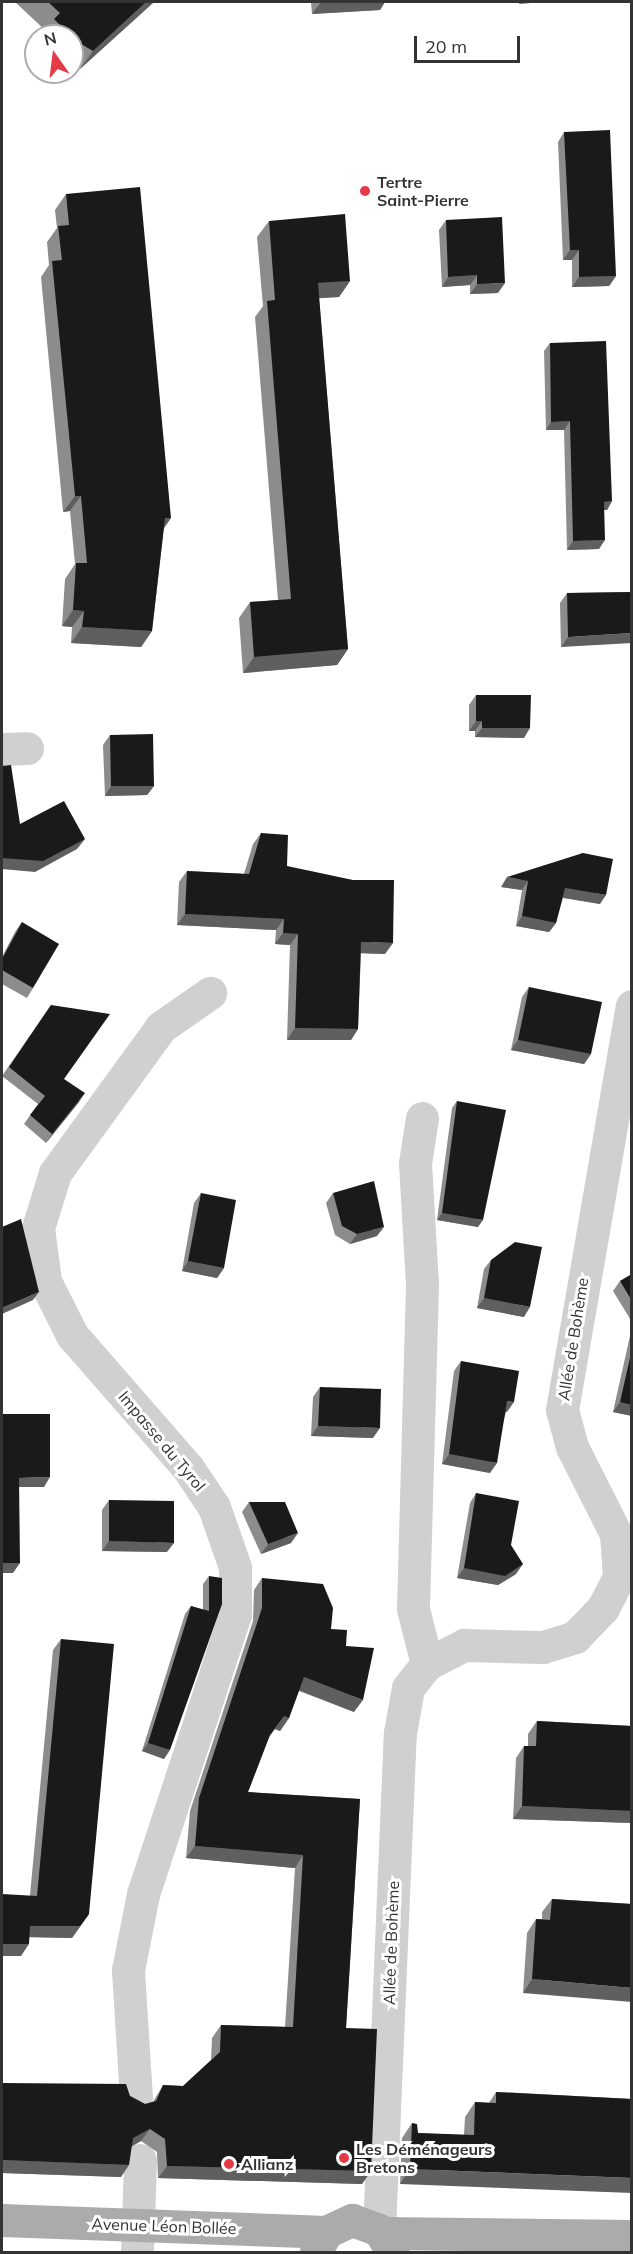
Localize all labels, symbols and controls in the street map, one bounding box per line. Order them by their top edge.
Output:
north arrow [24,24,84,84]
scale bar [417,24,524,62]
text: N [42,27,58,50]
text: 20 m [425,35,467,58]
place label: Tertre Saint-Pierre [377,172,469,210]
marker: Tertre Saint-Pierre [358,184,372,198]
street label: Allée de Bohème [554,1276,592,1402]
street label: Impasse du Tyrol [115,1387,209,1495]
street label: Allée de Bohème [379,1881,403,2005]
place label: Les Déménageurs Bretons [356,2139,492,2177]
marker: Les Déménageurs Bretons [337,2151,351,2165]
place label: Allianz [241,2154,294,2174]
marker: Allianz [222,2157,236,2171]
street label: Avenue Léon Bollée [91,2214,237,2238]

